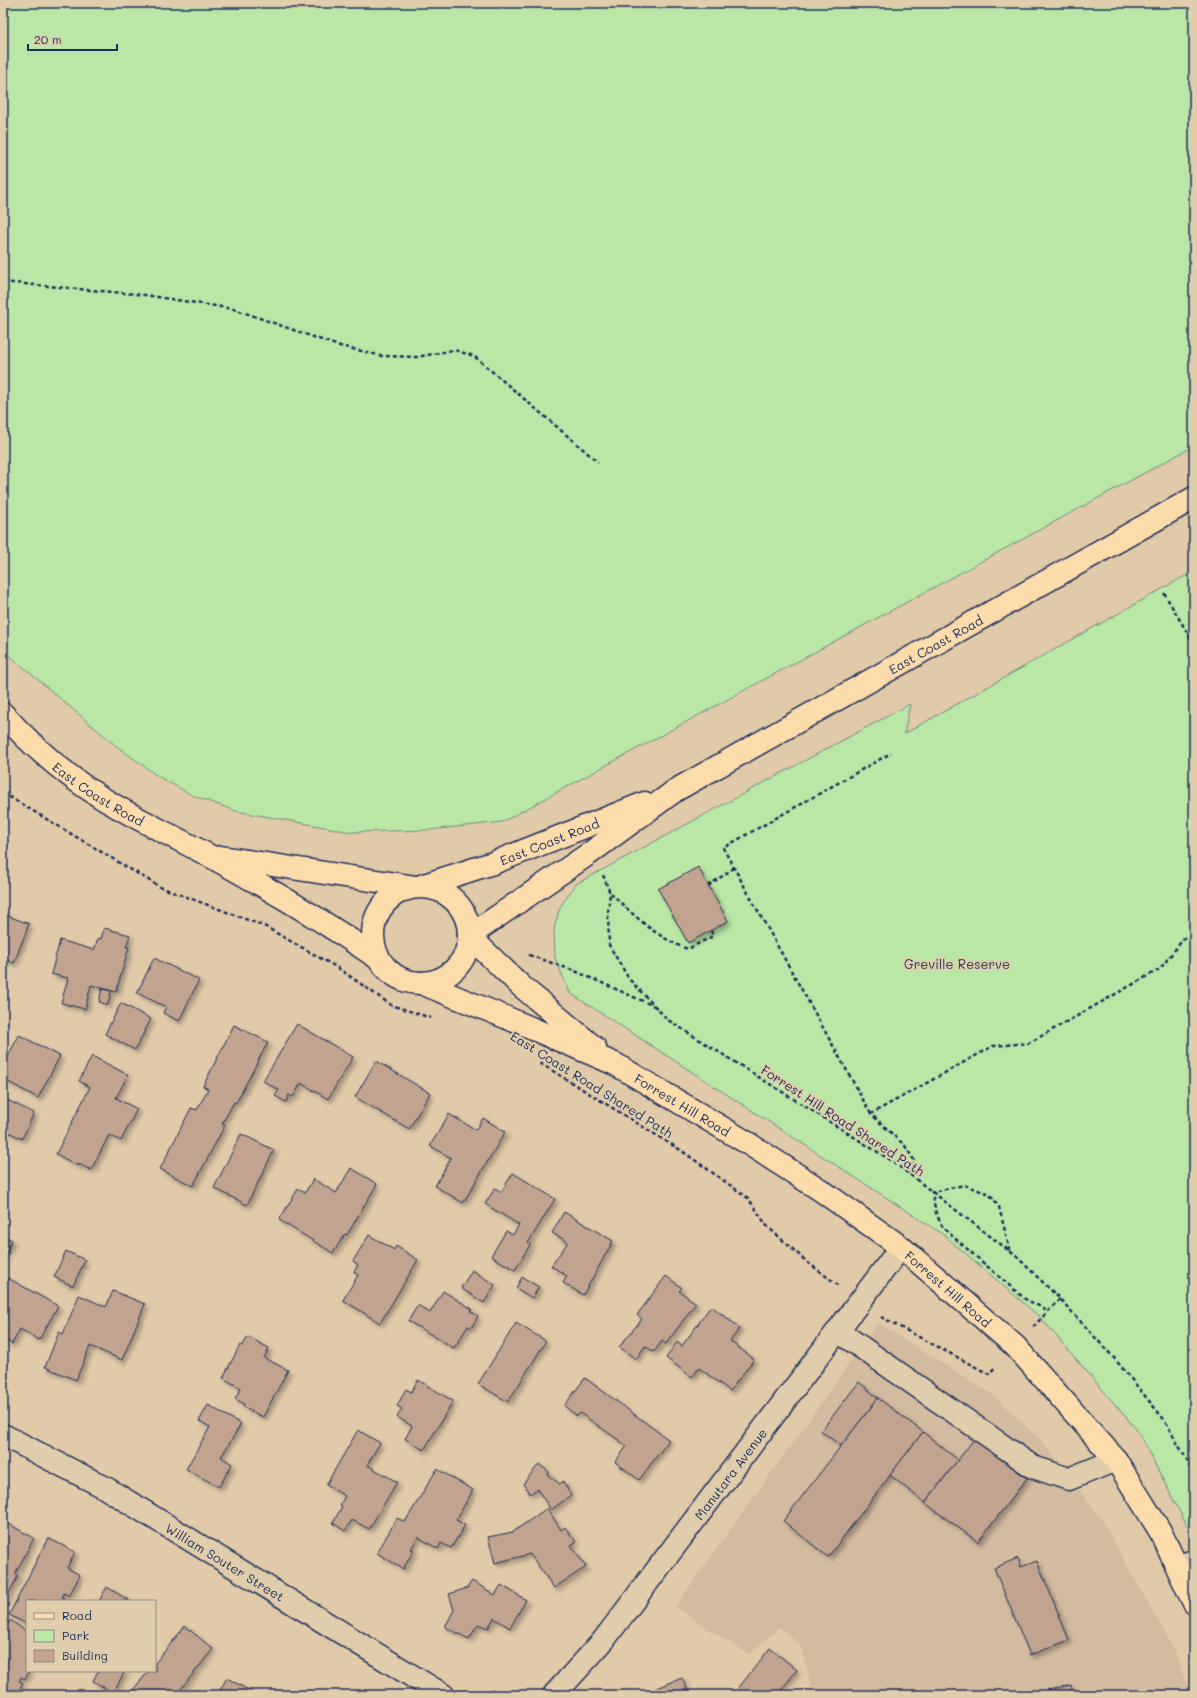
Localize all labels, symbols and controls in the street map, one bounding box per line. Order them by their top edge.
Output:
scale bar [28,26,117,52]
text: 20 m [34,31,62,47]
street label: East Coast Road [885,611,985,677]
street label: East Coast Road [50,757,147,829]
street label: East Coast Road [497,814,601,868]
park label: Greville Reserve [904,955,1010,972]
street label: East Coast Road Shared Path [508,1027,676,1141]
street label: Forrest Hill Road Shared Path [758,1061,928,1179]
street label: Forrest Hill Road [632,1069,734,1139]
street label: Forrest Hill Road [902,1246,995,1330]
street label: Manutara Avenue [690,1424,770,1523]
street label: William Souter Street [163,1518,288,1605]
legend [26,1600,156,1672]
text: Road [62,1607,92,1623]
text: Park [62,1627,89,1643]
text: Building [62,1647,108,1663]

